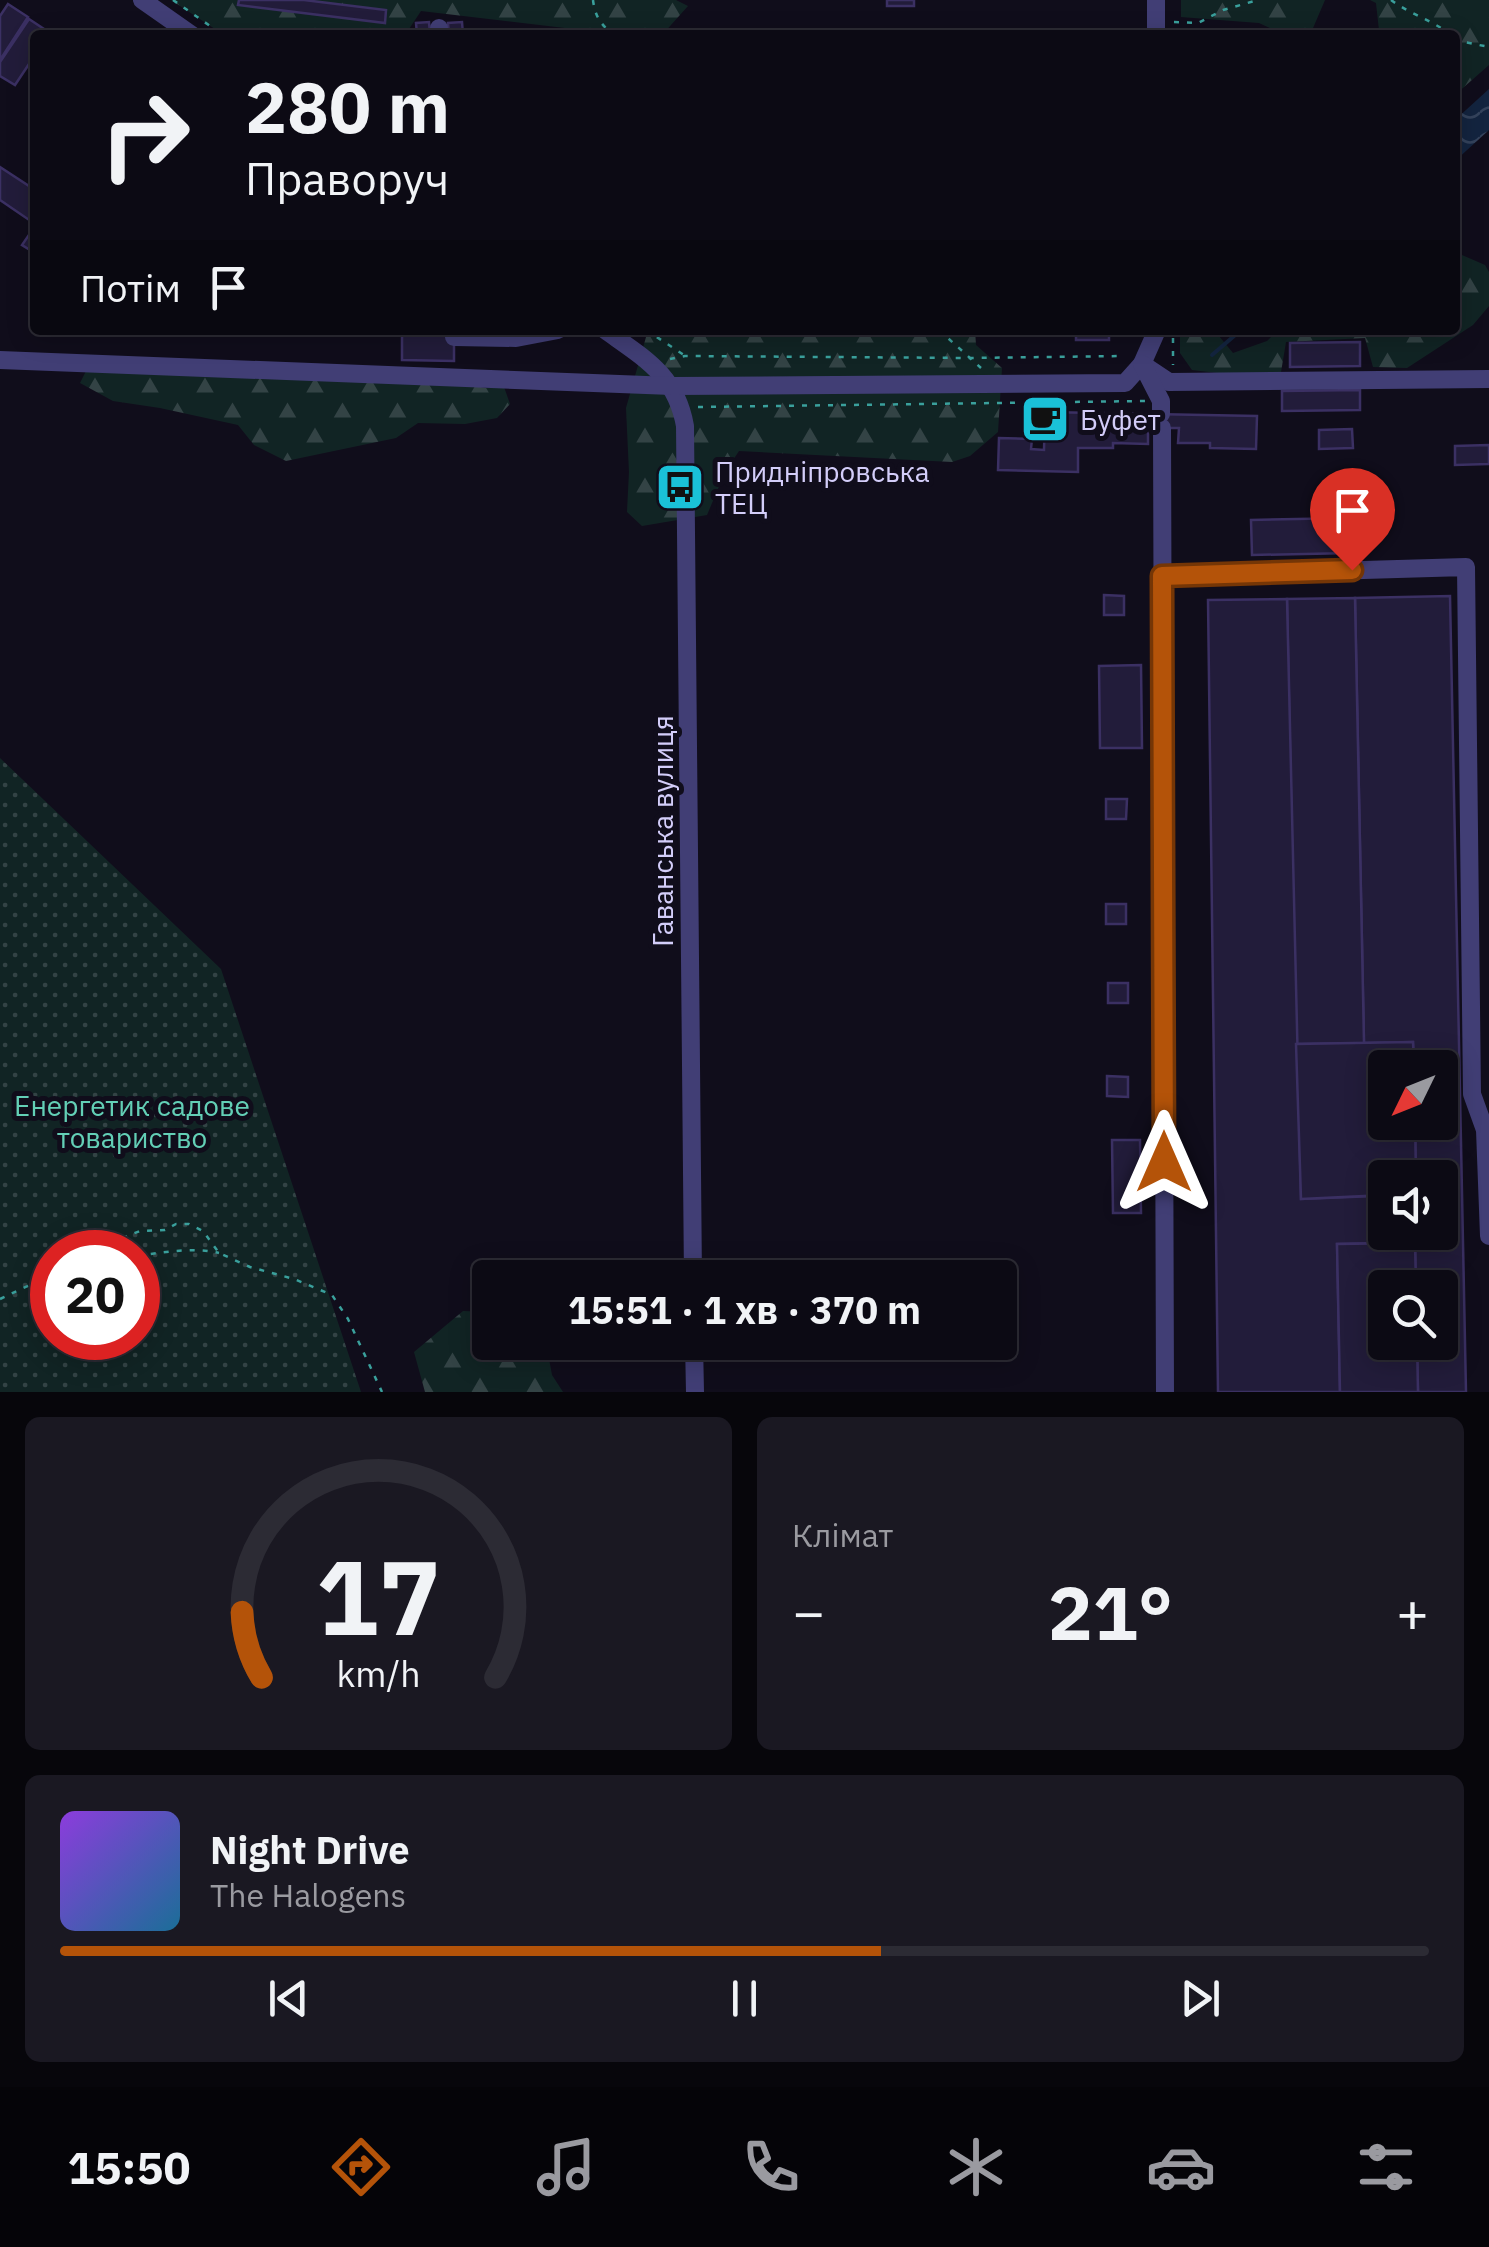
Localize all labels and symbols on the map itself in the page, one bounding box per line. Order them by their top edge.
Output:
cafe icon: Буфет [1019,393,1071,445]
place label: Буфет [1080,401,1161,438]
place label: Придніпровська ТЕЦ [715,453,930,522]
bus stop icon: Придніпровська ТЕЦ [654,461,706,513]
pin [1310,468,1395,571]
street label: Гаванська вулиця [644,715,681,947]
north arrow [1368,1050,1458,1140]
park label: Енергетик садове товариство [14,1087,250,1156]
position arrow [1112,1110,1216,1214]
speed limit sign: 20 [30,1230,160,1360]

